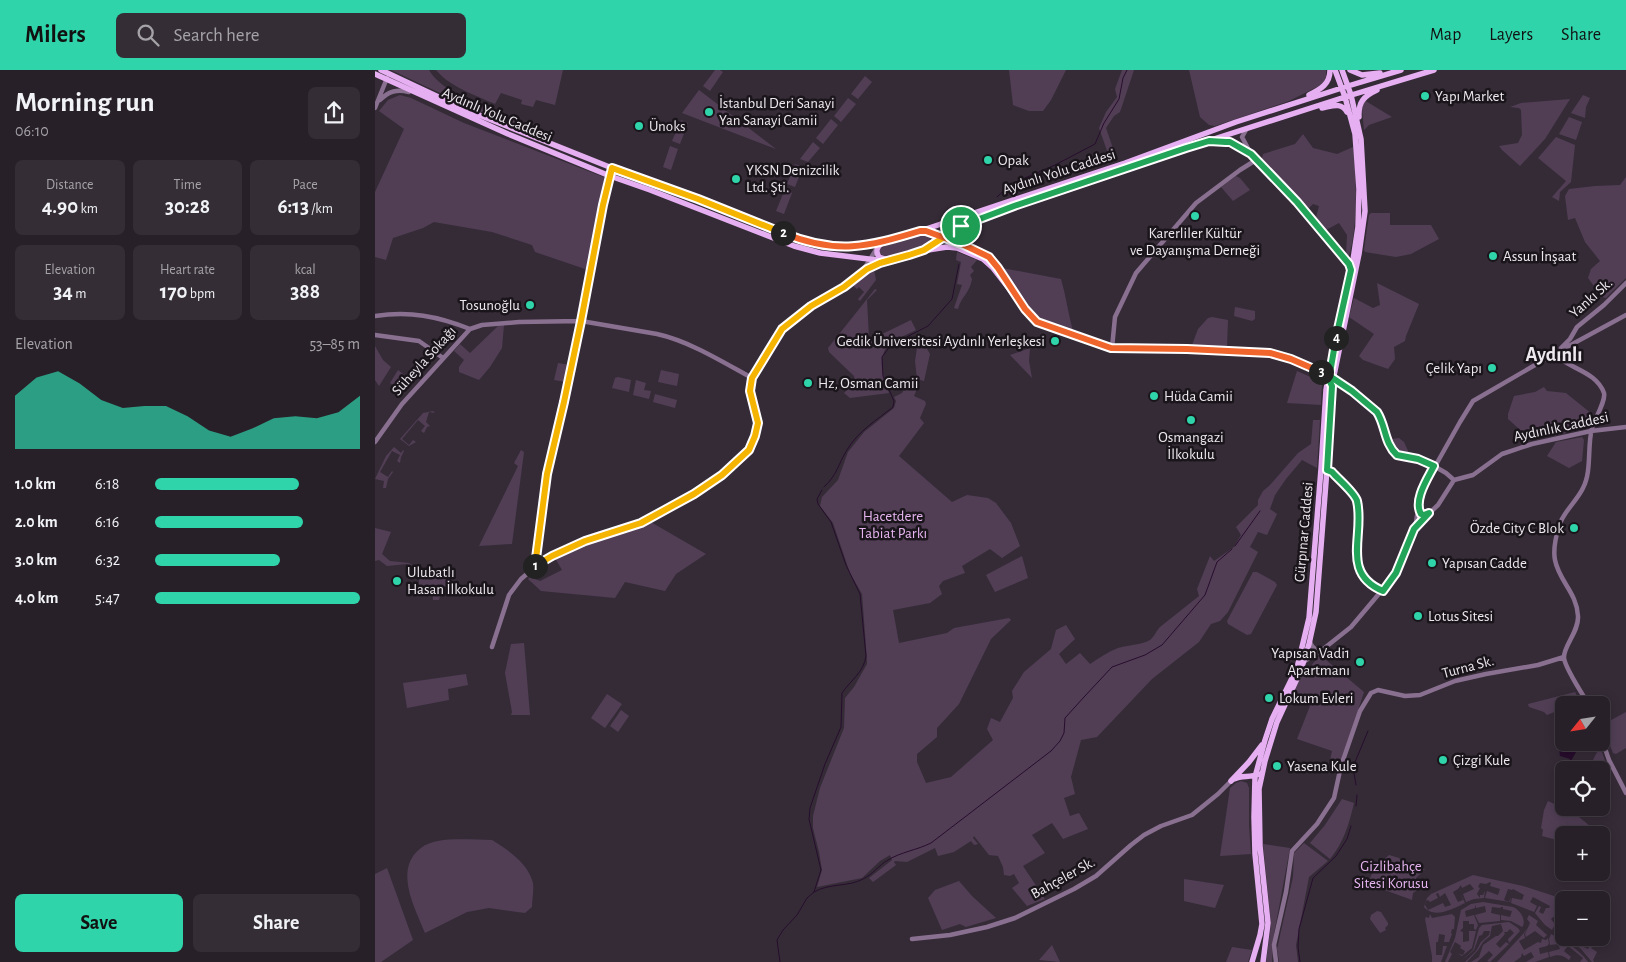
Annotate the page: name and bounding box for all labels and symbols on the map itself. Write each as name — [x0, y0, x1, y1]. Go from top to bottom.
street label: Aydınlı Yolu Caddesi — [440, 85, 554, 145]
place label: Yapı Market — [1435, 89, 1504, 104]
marker: Yapı Market — [1419, 90, 1431, 102]
place label: İstanbul Deri Sanayi Yan Sanayi Camii — [719, 94, 835, 128]
marker: İstanbul Deri Sanayi Yan Sanayi Camii — [703, 106, 715, 118]
place label: Ünoks — [649, 117, 686, 134]
marker: Ünoks — [633, 120, 645, 132]
street label: Aydınlı Yolu Caddesi — [1001, 147, 1117, 197]
place label: Opak — [998, 153, 1029, 168]
marker: Opak — [982, 154, 994, 166]
place label: YKSN Denizcilik Ltd. Şti. — [746, 163, 840, 195]
marker: YKSN Denizcilik Ltd. Şti. — [730, 173, 742, 185]
pin — [940, 205, 982, 247]
marker: Karerliler Kültür ve Dayanışma Derneği — [1189, 210, 1201, 222]
pin: 2 — [771, 220, 795, 246]
place label: Karerliler Kültür ve Dayanışma Derneği — [1130, 226, 1260, 258]
place label: Assun İnşaat — [1503, 247, 1577, 264]
marker: Assun İnşaat — [1487, 250, 1499, 262]
street label: Yankı Sk. — [1567, 275, 1615, 321]
place label: Tosunoğlu — [459, 298, 520, 313]
marker: Tosunoğlu — [524, 299, 536, 311]
street label: Süheyla Sokağı — [389, 323, 459, 399]
pin: 4 — [1323, 326, 1349, 350]
place label: Gedik Üniversitesi Aydınlı Yerleşkesi — [837, 332, 1045, 349]
marker: Gedik Üniversitesi Aydınlı Yerleşkesi — [1049, 335, 1061, 347]
district label: Aydınlı — [1525, 345, 1583, 365]
pin: 3 — [1309, 360, 1333, 384]
place label: Çelik Yapı — [1426, 361, 1482, 376]
marker: Çelik Yapı — [1486, 362, 1498, 374]
place label: Hz, Osman Camii — [818, 376, 918, 391]
marker: Hz, Osman Camii — [802, 377, 814, 389]
place label: Hüda Camii — [1164, 389, 1233, 404]
marker: Hüda Camii — [1148, 390, 1160, 402]
street label: Aydınlık Caddesi — [1512, 410, 1610, 444]
marker: Osmangazi İlkokulu — [1185, 414, 1197, 426]
place label: Osmangazi İlkokulu — [1158, 430, 1224, 462]
street label: Gürpınar Caddesi — [1292, 481, 1316, 583]
park label: Hacetdere Tabiat Parkı — [859, 509, 927, 541]
place label: Özde City C Blok — [1470, 519, 1564, 536]
marker: Özde City C Blok — [1568, 522, 1580, 534]
pin: 1 — [523, 554, 547, 578]
place label: Yapısan Cadde — [1442, 556, 1527, 571]
marker: Yapısan Cadde — [1426, 557, 1438, 569]
place label: Ulubatlı Hasan İlkokulu — [407, 565, 494, 597]
marker: Ulubatlı Hasan İlkokulu — [391, 575, 403, 587]
place label: Lotus Sitesi — [1428, 609, 1493, 624]
marker: Lotus Sitesi — [1412, 610, 1424, 622]
place label: Yapısan Vadi1 Apartmanı — [1271, 646, 1350, 678]
street label: Turna Sk. — [1440, 653, 1496, 681]
marker: Yapısan Vadi1 Apartmanı — [1354, 656, 1366, 668]
place label: Lokum Evleri — [1279, 691, 1353, 706]
marker: Lokum Evleri — [1263, 692, 1275, 704]
north arrow — [1555, 696, 1610, 751]
place label: Çizgi Kule — [1453, 753, 1510, 768]
marker: Çizgi Kule — [1437, 754, 1449, 766]
place label: Yasena Kule — [1287, 759, 1357, 774]
marker: Yasena Kule — [1271, 760, 1283, 772]
street label: Bahçeler Sk. — [1028, 854, 1098, 902]
park label: Gizlibahçe Sitesi Korusu — [1354, 859, 1429, 891]

